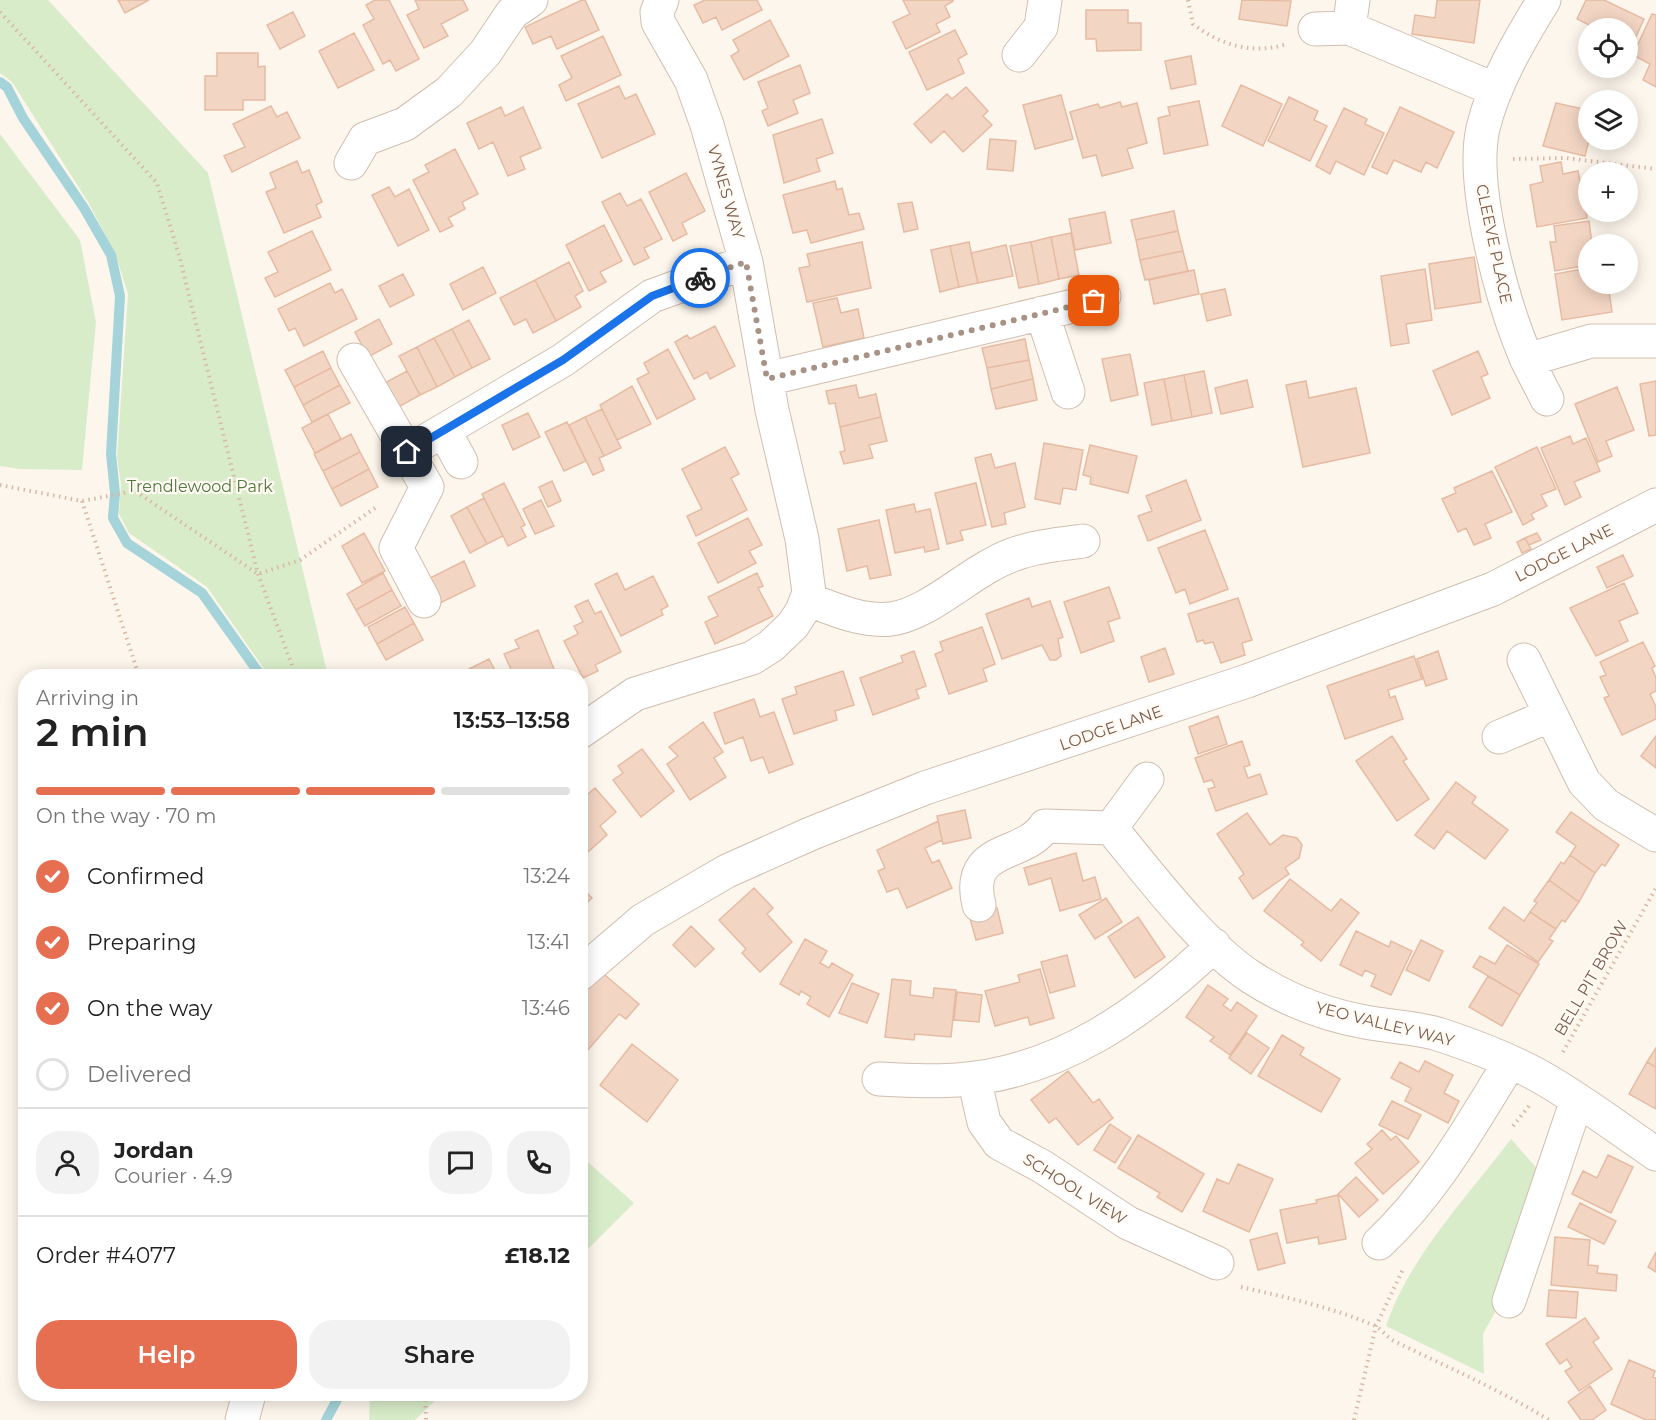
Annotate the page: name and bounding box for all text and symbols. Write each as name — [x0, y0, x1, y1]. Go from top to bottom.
map controls — [1578, 18, 1638, 294]
button: locate — [1578, 18, 1638, 78]
button: layers — [1578, 90, 1638, 150]
street label: VYNES WAY — [704, 143, 749, 242]
button: + — [1578, 162, 1638, 222]
street label: CLEEVE PLACE — [1472, 182, 1516, 306]
button: − — [1578, 234, 1638, 294]
courier — [670, 248, 730, 308]
icon: bike — [684, 262, 717, 295]
pin — [1068, 275, 1119, 326]
icon: bag — [1077, 284, 1110, 317]
pin — [381, 426, 432, 477]
icon: home — [390, 435, 423, 468]
park label: Trendlewood Park — [127, 477, 273, 496]
street label: LODGE LANE — [1512, 520, 1616, 586]
text: Arriving in — [36, 686, 139, 710]
street label: LODGE LANE — [1057, 701, 1165, 755]
text: 13:53–13:58 — [454, 707, 570, 734]
text: 2 min — [36, 708, 149, 756]
text: On the way · 70 m — [36, 804, 217, 828]
icon: check — [36, 860, 69, 893]
text: Confirmed — [87, 863, 204, 890]
text: 13:24 — [523, 864, 570, 888]
street label: BELL PIT BROW — [1550, 917, 1632, 1039]
icon: check — [36, 926, 69, 959]
text: Preparing — [87, 929, 196, 956]
text: 13:41 — [527, 930, 570, 954]
icon: check — [36, 992, 69, 1025]
text: On the way — [87, 995, 212, 1022]
text: 13:46 — [522, 996, 570, 1020]
street label: YEO VALLEY WAY — [1314, 998, 1457, 1051]
text: Delivered — [87, 1061, 192, 1088]
button: person — [36, 1131, 99, 1194]
button: chat — [429, 1131, 492, 1194]
button: phone — [507, 1131, 570, 1194]
text: Jordan — [114, 1137, 194, 1164]
street label: SCHOOL VIEW — [1020, 1149, 1131, 1229]
text: Courier · 4.9 — [114, 1164, 233, 1188]
text: Order #4077 — [36, 1242, 176, 1269]
text: £18.12 — [505, 1242, 570, 1269]
button: Help — [36, 1320, 297, 1389]
button: Share — [309, 1320, 570, 1389]

